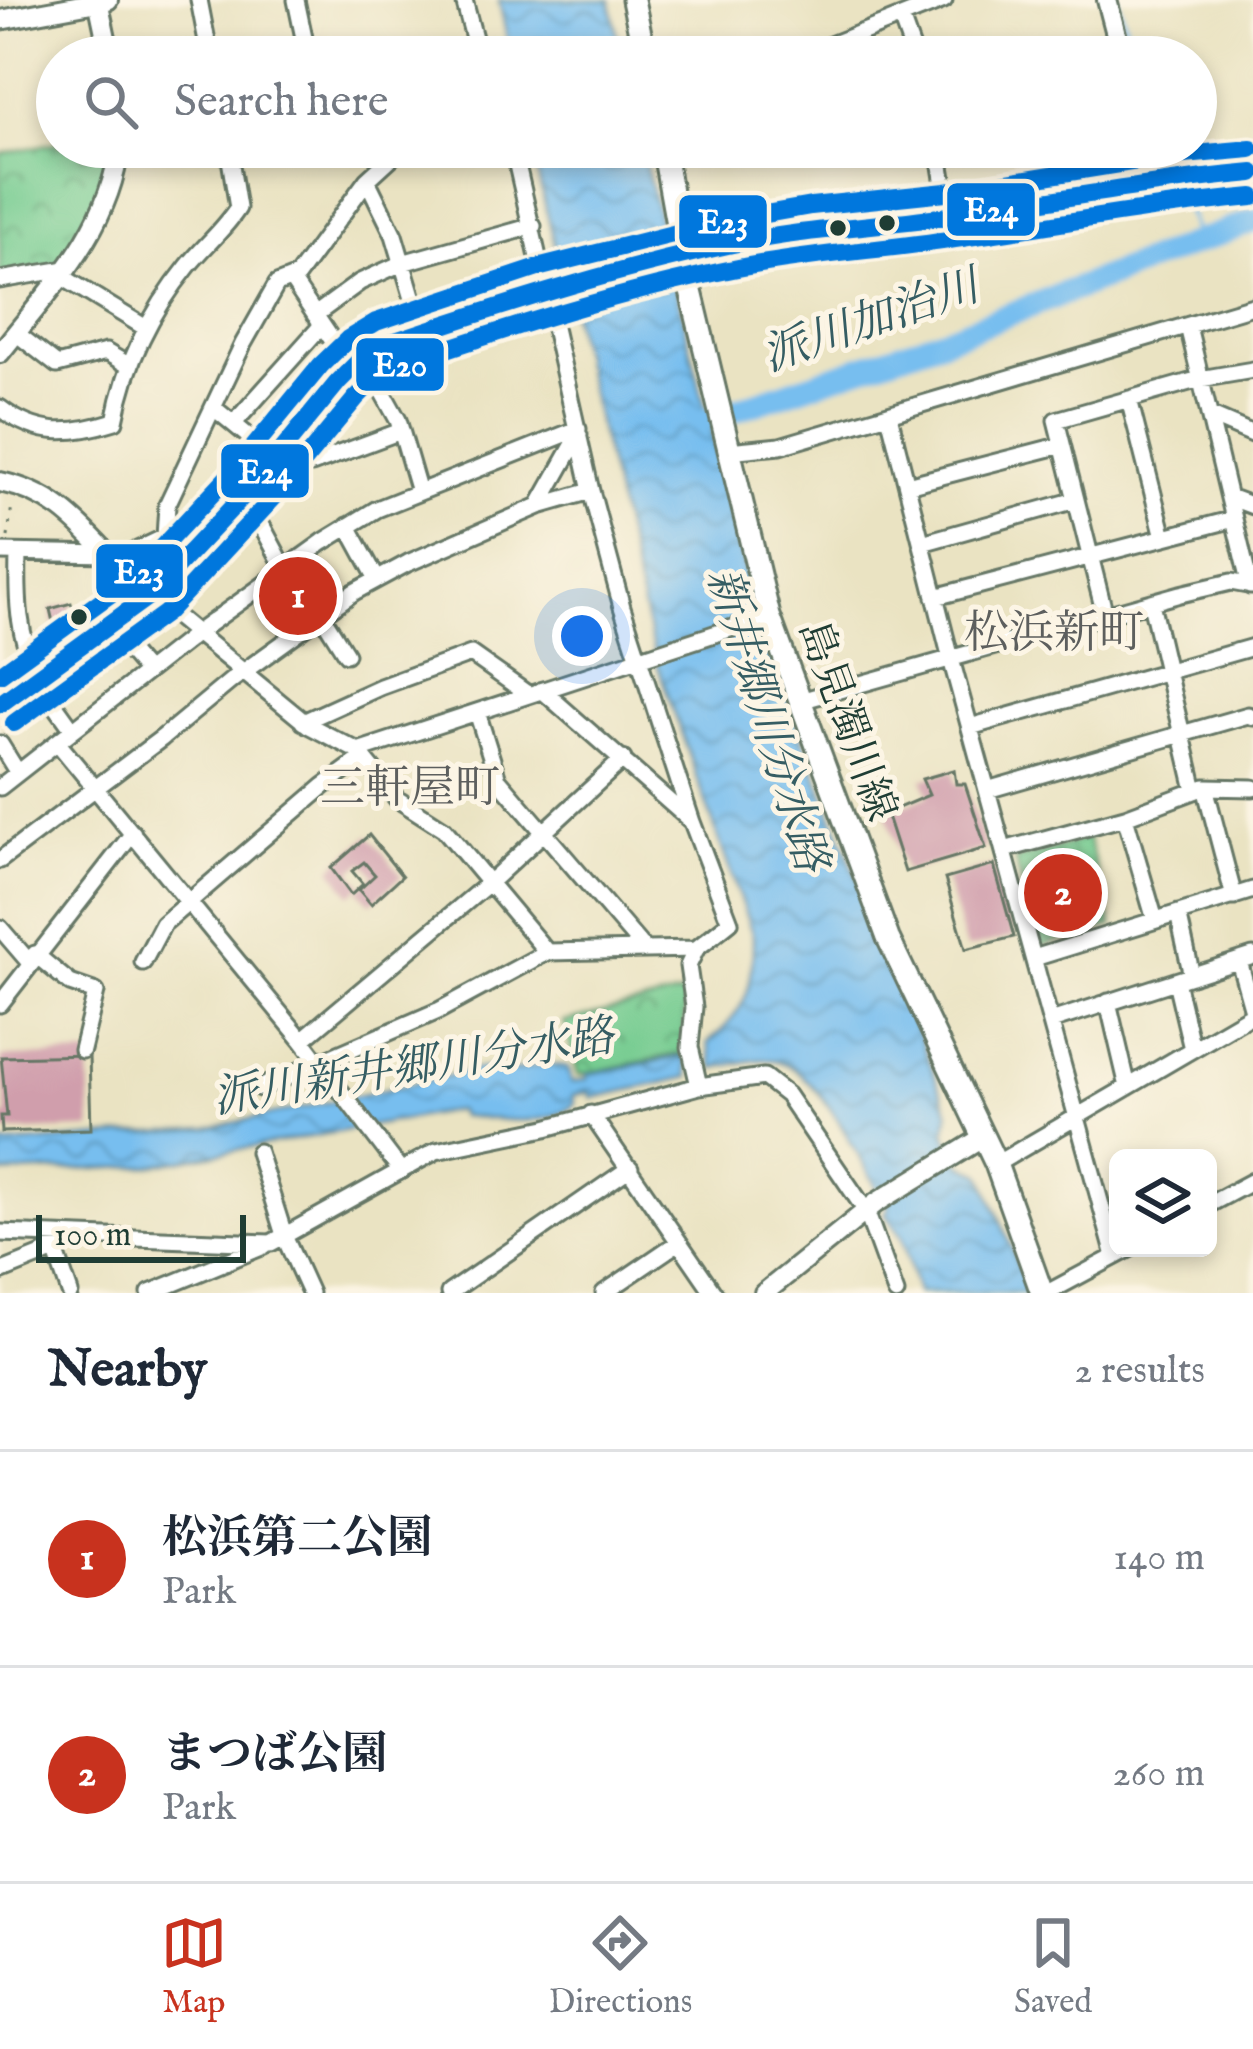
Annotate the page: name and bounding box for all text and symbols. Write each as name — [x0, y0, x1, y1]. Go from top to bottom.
search box — [36, 36, 1217, 168]
icon: search — [78, 69, 144, 135]
text: Search here — [174, 74, 388, 131]
line badge: E24 — [945, 181, 1037, 238]
text: E24 — [964, 191, 1019, 233]
line badge: E23 — [677, 193, 769, 250]
text: E23 — [698, 203, 748, 245]
unlabelled marker — [876, 212, 898, 234]
unlabelled marker — [827, 217, 849, 239]
water label: 派川加治川 — [755, 257, 992, 386]
line badge: E20 — [354, 336, 446, 393]
text: E20 — [373, 346, 427, 388]
line badge: E24 — [219, 442, 311, 500]
text: E24 — [238, 453, 293, 495]
line badge: E23 — [94, 542, 185, 600]
pin: 1 — [259, 551, 337, 641]
text: E23 — [114, 553, 164, 595]
water label: 新井郷川分水路 — [692, 561, 840, 882]
unlabelled marker — [68, 606, 90, 628]
your location — [552, 606, 612, 666]
district label: 松浜新町 — [964, 606, 1144, 663]
street label: 島見濁川線 — [785, 613, 907, 829]
district label: 三軒屋町 — [320, 761, 500, 818]
pin: 2 — [1024, 848, 1102, 938]
water label: 派川新井郷川分水路 — [209, 1008, 621, 1128]
map controls — [1109, 1149, 1217, 1257]
button: layers — [1109, 1149, 1217, 1257]
scale bar — [36, 1209, 246, 1262]
text: 100 m — [54, 1215, 131, 1257]
text: Nearby — [48, 1339, 207, 1404]
text: 2 results — [1074, 1347, 1205, 1396]
text: 松浜第二公園 — [162, 1511, 432, 1568]
text: 1 — [80, 1534, 94, 1583]
text: 140 m — [1114, 1534, 1205, 1583]
text: Park — [162, 1568, 236, 1617]
text: まつば公園 — [162, 1727, 387, 1784]
text: 2 — [78, 1750, 96, 1799]
text: 260 m — [1112, 1750, 1205, 1799]
text: Park — [162, 1784, 236, 1833]
tab: Map — [161, 1910, 227, 2024]
tab: Directions — [549, 1910, 692, 2024]
tab: Saved — [1014, 1910, 1092, 2024]

